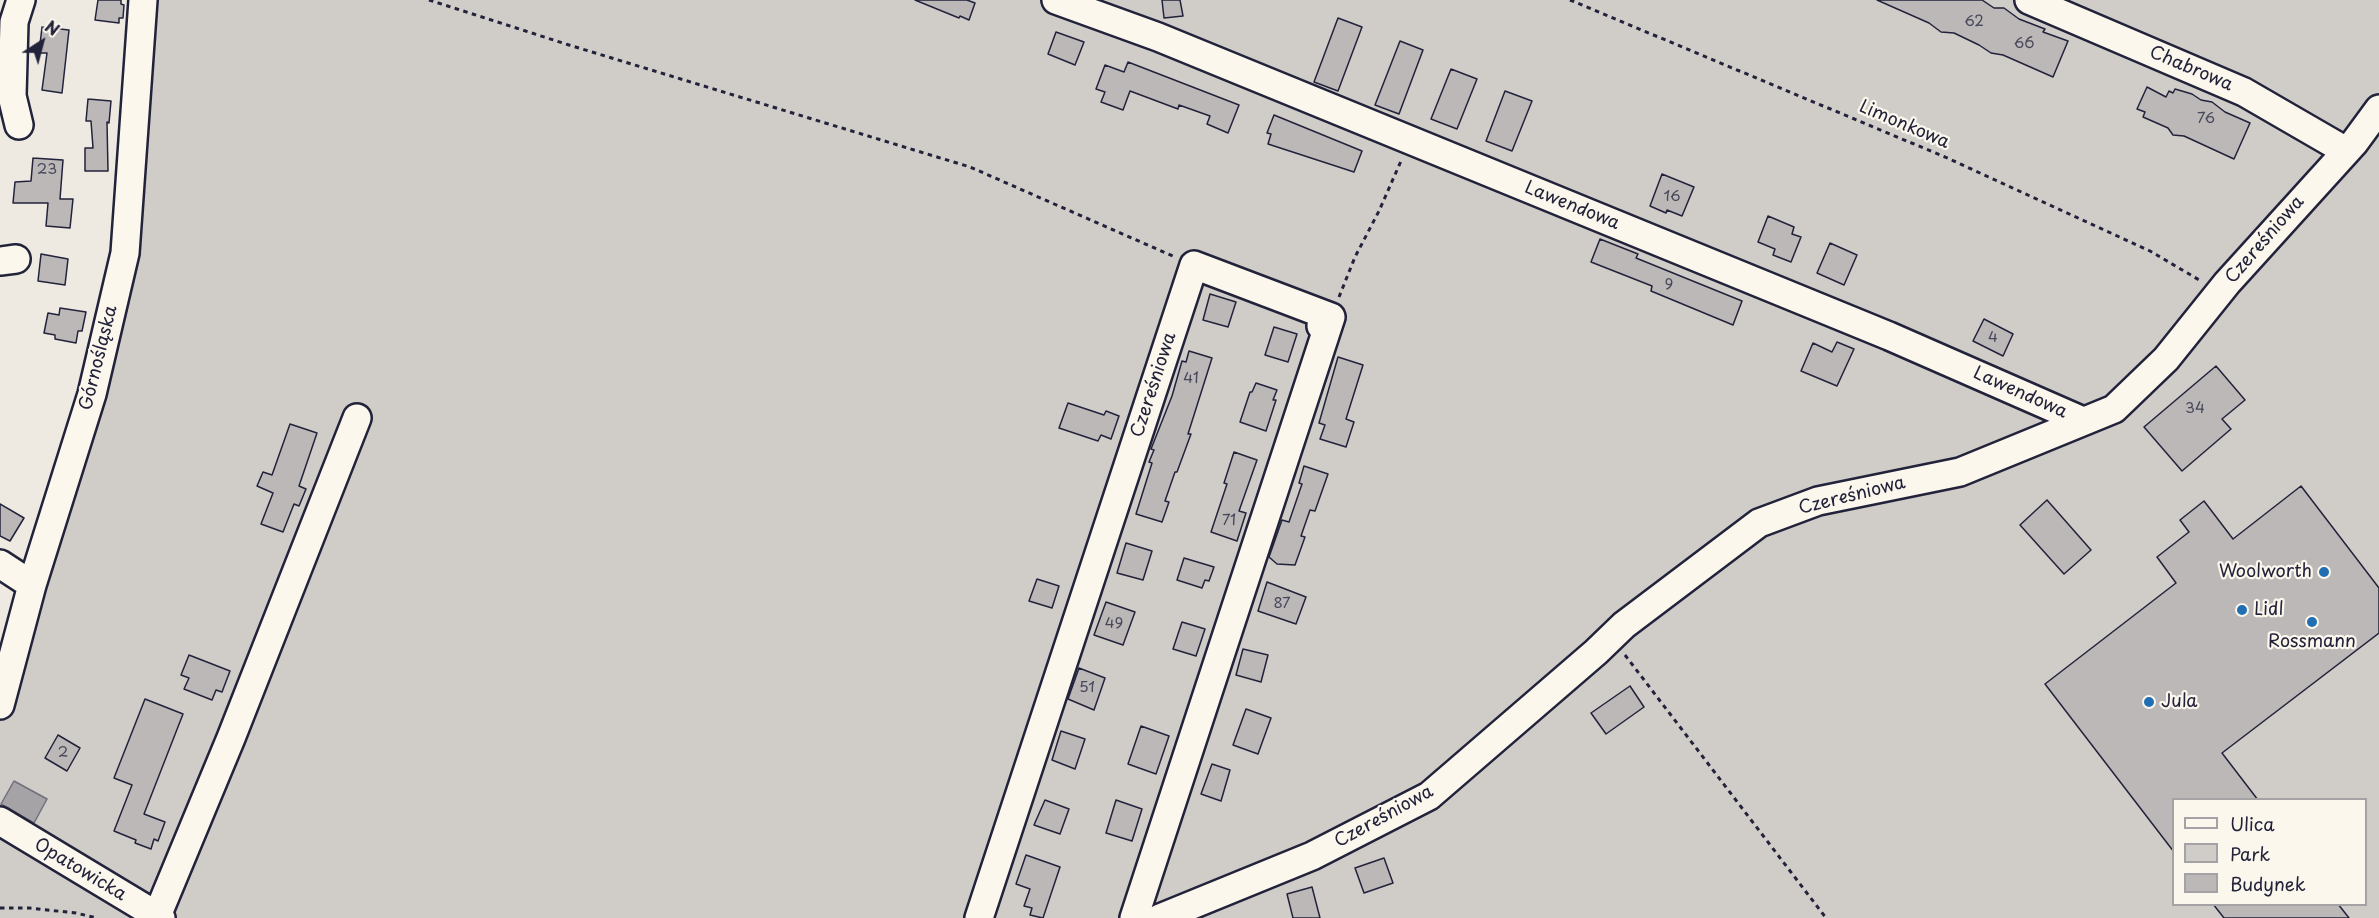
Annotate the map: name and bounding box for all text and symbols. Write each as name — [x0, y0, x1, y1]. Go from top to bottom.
north arrow — [12, 12, 72, 72]
house number: 62 — [1964, 13, 1984, 31]
text: N — [40, 14, 65, 41]
house number: 66 — [2014, 35, 2034, 53]
street label: Chabrowa — [2146, 42, 2236, 96]
street label: Limonkowa — [1856, 96, 1952, 154]
house number: 76 — [2197, 110, 2215, 128]
house number: 23 — [37, 161, 57, 179]
street label: Lawendowa — [1521, 177, 1623, 235]
house number: 16 — [1663, 188, 1681, 206]
street label: Czereśniowa — [2221, 192, 2309, 288]
house number: 9 — [1665, 276, 1673, 294]
street label: Górnośląska — [76, 303, 122, 413]
house number: 4 — [1988, 329, 1998, 347]
street label: Czereśniowa — [1127, 330, 1181, 440]
street label: Lawendowa — [1970, 363, 2070, 423]
house number: 41 — [1183, 370, 1199, 388]
house number: 34 — [2185, 400, 2205, 418]
street label: Czereśniowa — [1796, 472, 1908, 520]
house number: 71 — [1222, 512, 1236, 530]
place label: Woolworth — [2219, 561, 2312, 583]
marker: Woolworth — [2317, 565, 2331, 579]
house number: 87 — [1273, 595, 1291, 613]
place label: Lidl — [2254, 599, 2284, 621]
marker: Lidl — [2235, 603, 2249, 617]
house number: 49 — [1105, 615, 1123, 633]
marker: Rossmann — [2305, 615, 2319, 629]
place label: Rossmann — [2268, 631, 2356, 653]
house number: 51 — [1079, 679, 1095, 697]
place label: Jula — [2161, 691, 2198, 713]
marker: Jula — [2142, 695, 2156, 709]
house number: 2 — [58, 744, 68, 762]
street label: Czereśniowa — [1331, 781, 1437, 853]
legend — [2172, 798, 2367, 906]
text: Ulica — [2230, 810, 2275, 837]
street label: Opatowicka — [30, 834, 130, 906]
text: Park — [2230, 840, 2270, 867]
text: Budynek — [2230, 870, 2306, 897]

